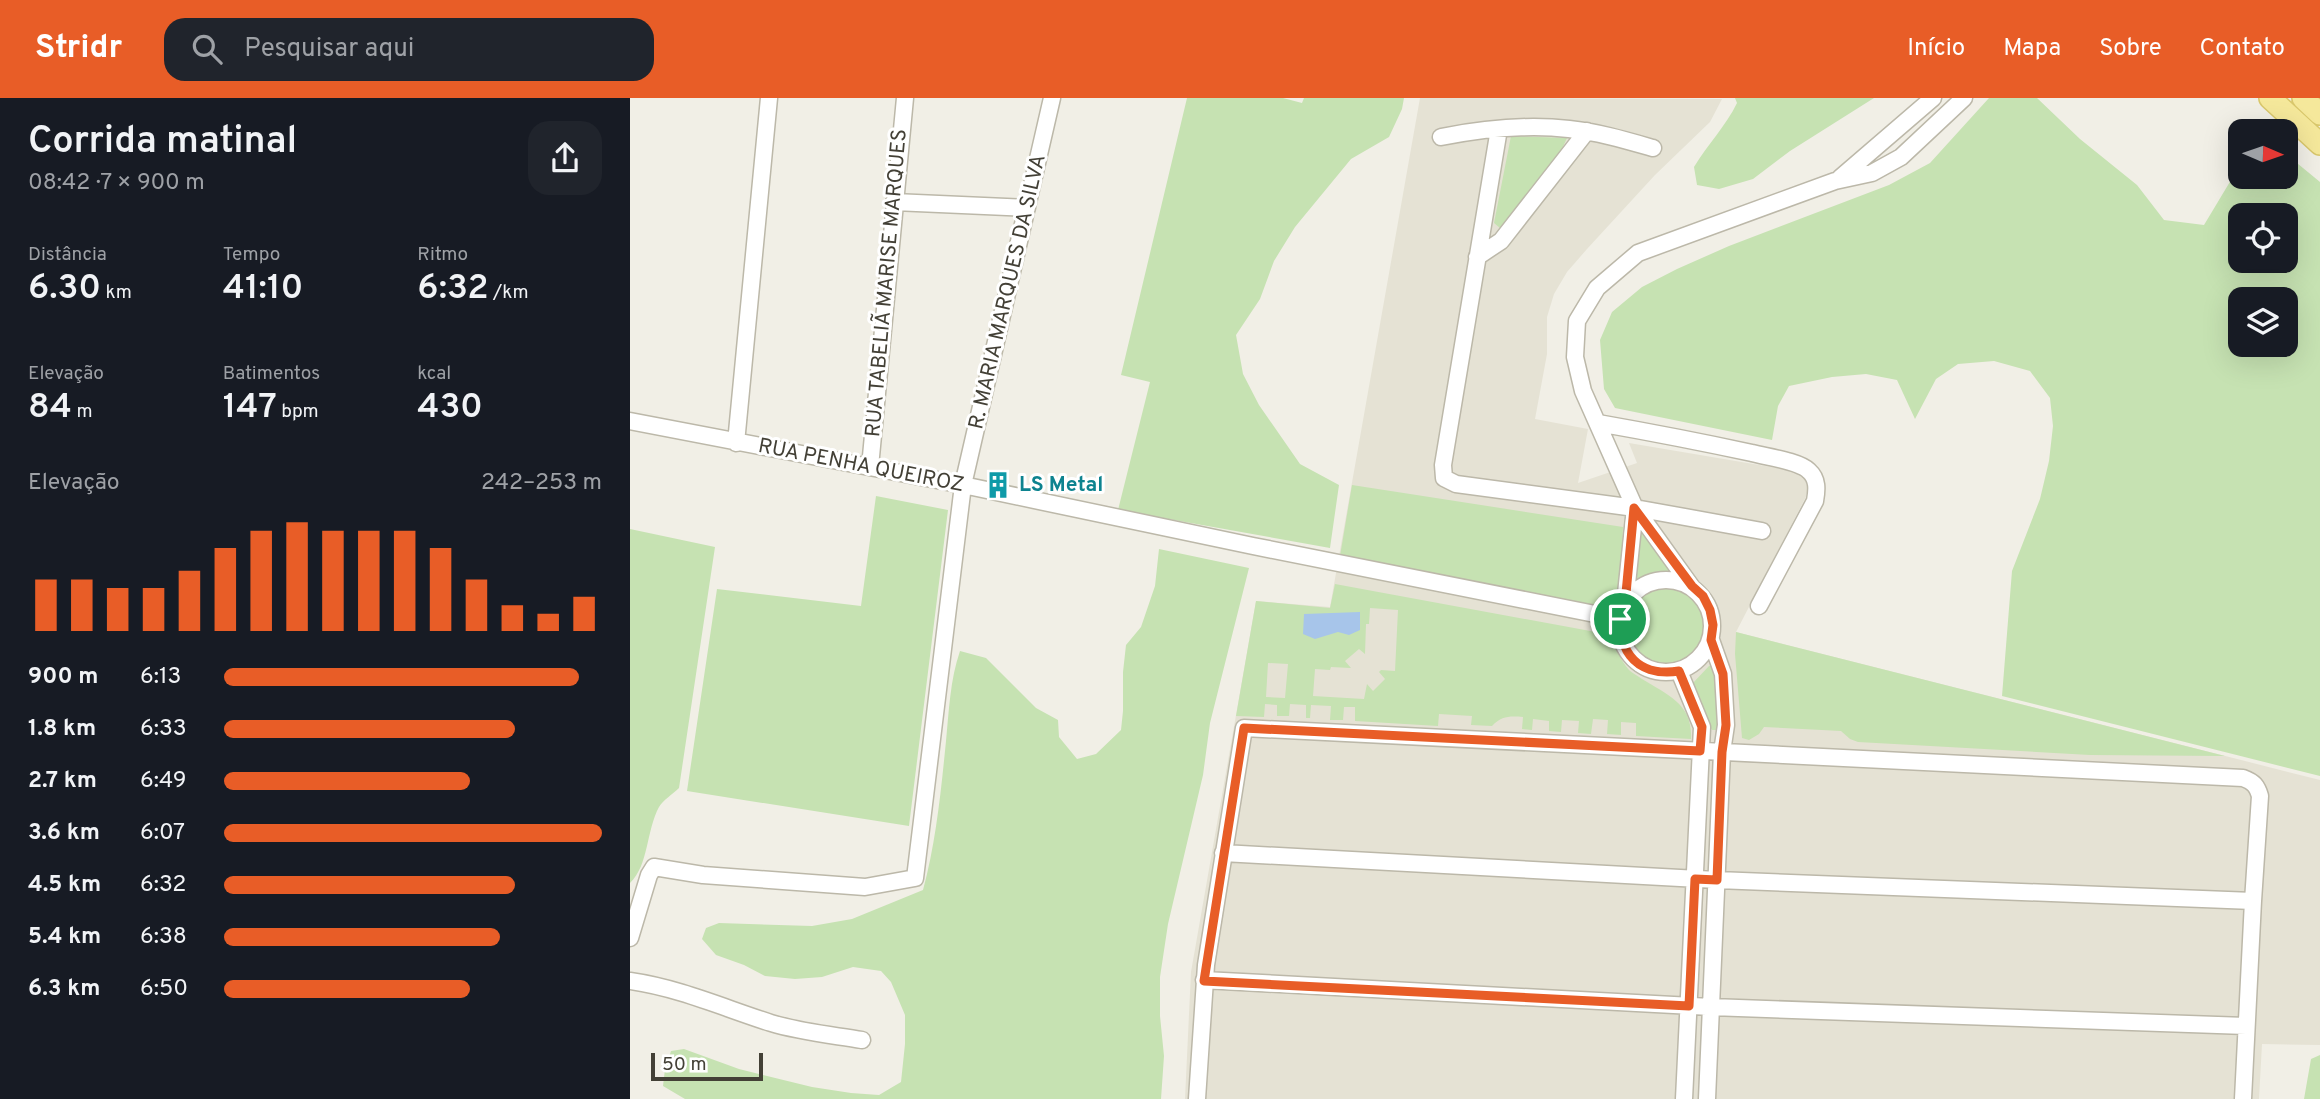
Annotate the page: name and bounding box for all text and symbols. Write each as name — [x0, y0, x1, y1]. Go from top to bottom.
search box — [164, 18, 654, 81]
text: Stridr — [35, 28, 122, 70]
icon: search — [188, 30, 226, 68]
text: Pesquisar aqui — [244, 33, 414, 66]
text: Início — [1907, 34, 1965, 64]
text: Mapa — [2003, 34, 2061, 64]
text: Sobre — [2099, 34, 2162, 64]
text: Contato — [2200, 34, 2285, 64]
text: Corrida matinal — [28, 118, 297, 167]
north arrow — [2228, 119, 2298, 189]
map controls — [2228, 119, 2298, 357]
button: share — [528, 121, 602, 195]
street label: RUA TABELIÃ MARISE MARQUES — [860, 128, 914, 438]
street label: R. MARIA MARQUES DA SILVA — [963, 152, 1053, 432]
text: 08:42 · 7 × 900 m — [28, 169, 205, 198]
button: locate — [2228, 203, 2298, 273]
text: Distância — [28, 243, 107, 267]
text: Tempo — [223, 243, 280, 267]
text: Ritmo — [417, 243, 468, 267]
text: 6.30 — [28, 267, 101, 311]
text: 41:10 — [223, 267, 303, 311]
text: 6:32 — [417, 267, 489, 311]
text: km — [101, 281, 132, 305]
text: /km — [489, 281, 529, 305]
button: layers — [2228, 287, 2298, 357]
text: Elevação — [28, 362, 104, 386]
text: Batimentos — [223, 362, 320, 386]
text: kcal — [417, 362, 451, 386]
text: 84 — [28, 386, 72, 430]
text: 147 — [223, 386, 277, 430]
text: 430 — [417, 386, 483, 430]
text: m — [72, 400, 93, 424]
text: bpm — [277, 400, 319, 424]
street label: RUA PENHA QUEIROZ — [756, 433, 966, 499]
text: Elevação — [28, 469, 120, 498]
text: 242–253 m — [481, 469, 602, 498]
building icon: LS Metal — [983, 470, 1013, 500]
place label: LS Metal — [1019, 472, 1103, 499]
pin — [1590, 589, 1650, 649]
icon: arrive — [1601, 600, 1639, 638]
text: 900 m — [28, 663, 98, 692]
text: 6:13 — [140, 663, 181, 692]
text: 1.8 km — [28, 715, 96, 744]
text: 6:33 — [140, 715, 187, 744]
text: 2.7 km — [28, 767, 97, 796]
text: 6:49 — [140, 767, 187, 796]
text: 3.6 km — [28, 819, 100, 848]
text: 6:07 — [140, 819, 185, 848]
text: 4.5 km — [28, 871, 101, 900]
text: 6:32 — [140, 871, 186, 900]
text: 5.4 km — [28, 923, 101, 952]
text: 6:38 — [140, 923, 187, 952]
text: 6.3 km — [28, 975, 100, 1004]
text: 6:50 — [140, 975, 188, 1004]
scale bar — [651, 1050, 763, 1082]
text: 50 m — [662, 1053, 707, 1077]

